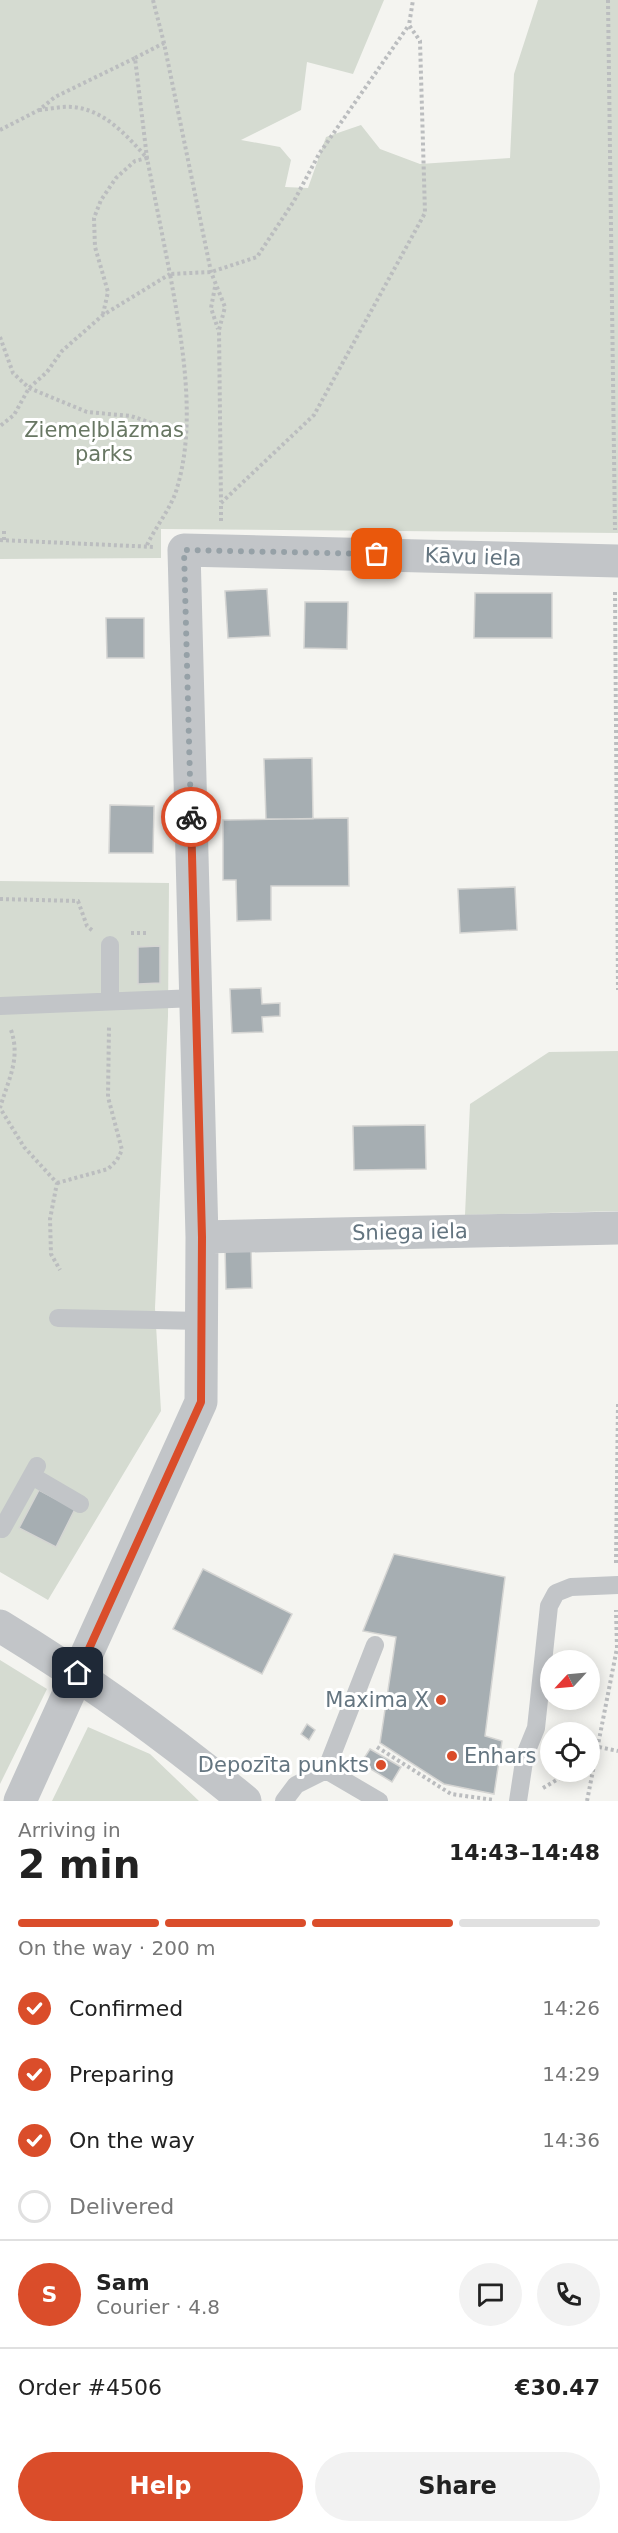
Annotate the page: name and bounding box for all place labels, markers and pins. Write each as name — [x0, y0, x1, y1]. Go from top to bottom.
pin — [351, 528, 402, 579]
pin — [52, 1647, 103, 1698]
place label: Maxima X — [325, 1688, 429, 1712]
marker: Maxima X — [434, 1693, 448, 1707]
place label: Enhars — [464, 1744, 536, 1768]
marker: Enhars — [445, 1749, 459, 1763]
place label: Depozīta punkts — [198, 1753, 369, 1777]
marker: Depozīta punkts — [374, 1758, 388, 1772]

